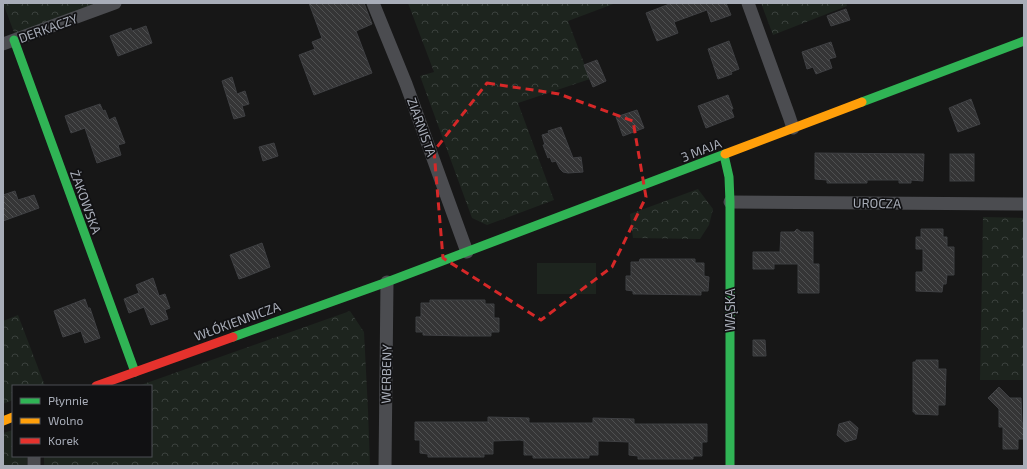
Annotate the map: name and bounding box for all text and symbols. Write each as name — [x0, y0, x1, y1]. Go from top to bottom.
street label: DERKACZY — [16, 10, 80, 46]
street label: ZIARNISTA — [404, 95, 440, 159]
street label: 3 MAJA — [678, 135, 724, 165]
street label: ŻAKOWSKA — [67, 168, 105, 236]
street label: UROCZA — [853, 195, 901, 211]
street label: WĄSKA — [722, 288, 738, 332]
street label: WŁÓKIENNICZA — [191, 297, 282, 344]
street label: WERBENY — [377, 343, 395, 404]
legend — [12, 385, 152, 457]
text: Płynnie — [48, 393, 88, 407]
text: Wolno — [48, 413, 84, 427]
text: Korek — [48, 433, 79, 447]

